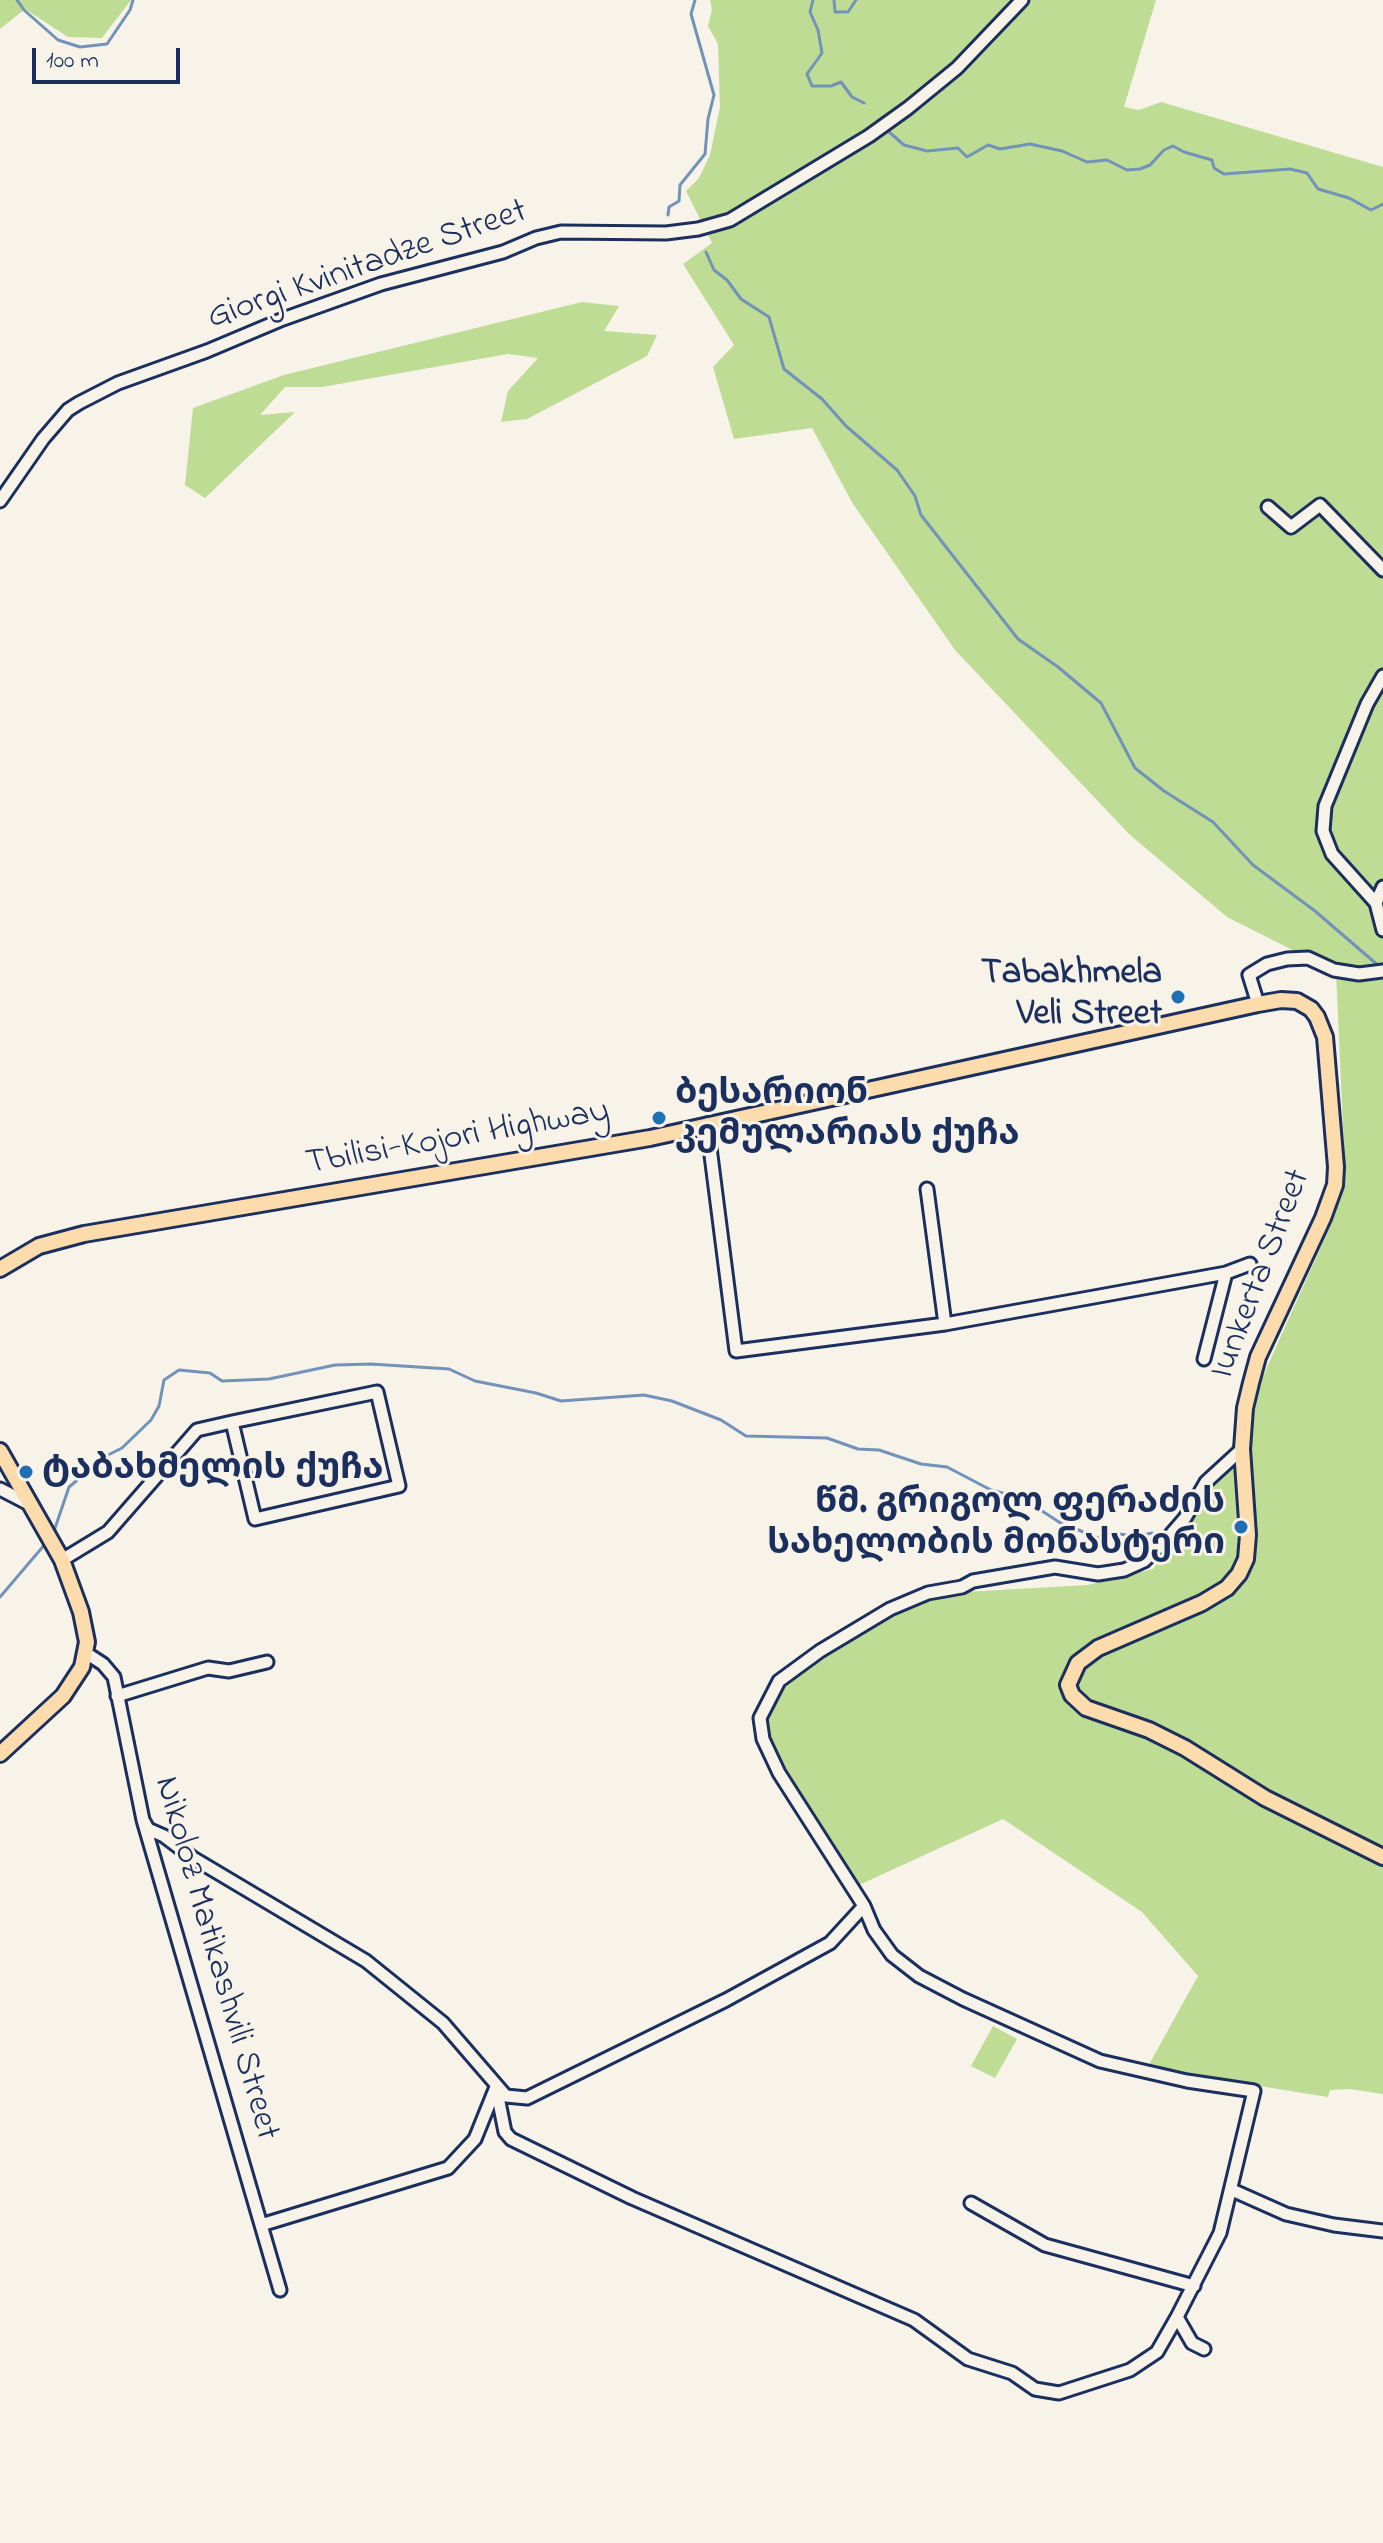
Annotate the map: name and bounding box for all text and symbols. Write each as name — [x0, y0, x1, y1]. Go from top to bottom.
scale bar — [36, 32, 184, 82]
text: 100 m — [46, 44, 99, 79]
street label: Giorgi Kvinitadze Street — [202, 192, 534, 342]
place label: Tabakhmela Veli Street — [981, 954, 1162, 1039]
marker: Tabakhmela Veli Street — [1169, 988, 1187, 1006]
place label: ბესარიონ კემულარიას ქუჩა — [675, 1075, 1020, 1160]
street label: Tbilisi-Kojori Highway — [303, 1092, 613, 1188]
marker: ბესარიონ კემულარიას ქუჩა — [650, 1109, 668, 1127]
street label: Iunkerta Street — [1203, 1164, 1323, 1386]
place label: ტაბახმელის ქუჩა — [42, 1450, 383, 1494]
marker: ტაბახმელის ქუჩა — [17, 1463, 35, 1481]
place label: წმ. გრიგოლ ფერაძის სახელობის მონასტერი — [767, 1484, 1225, 1569]
marker: წმ. გრიგოლ ფერაძის სახელობის მონასტერი — [1232, 1518, 1250, 1536]
street label: Nikoloz Matikashvili Street — [141, 1772, 287, 2146]

